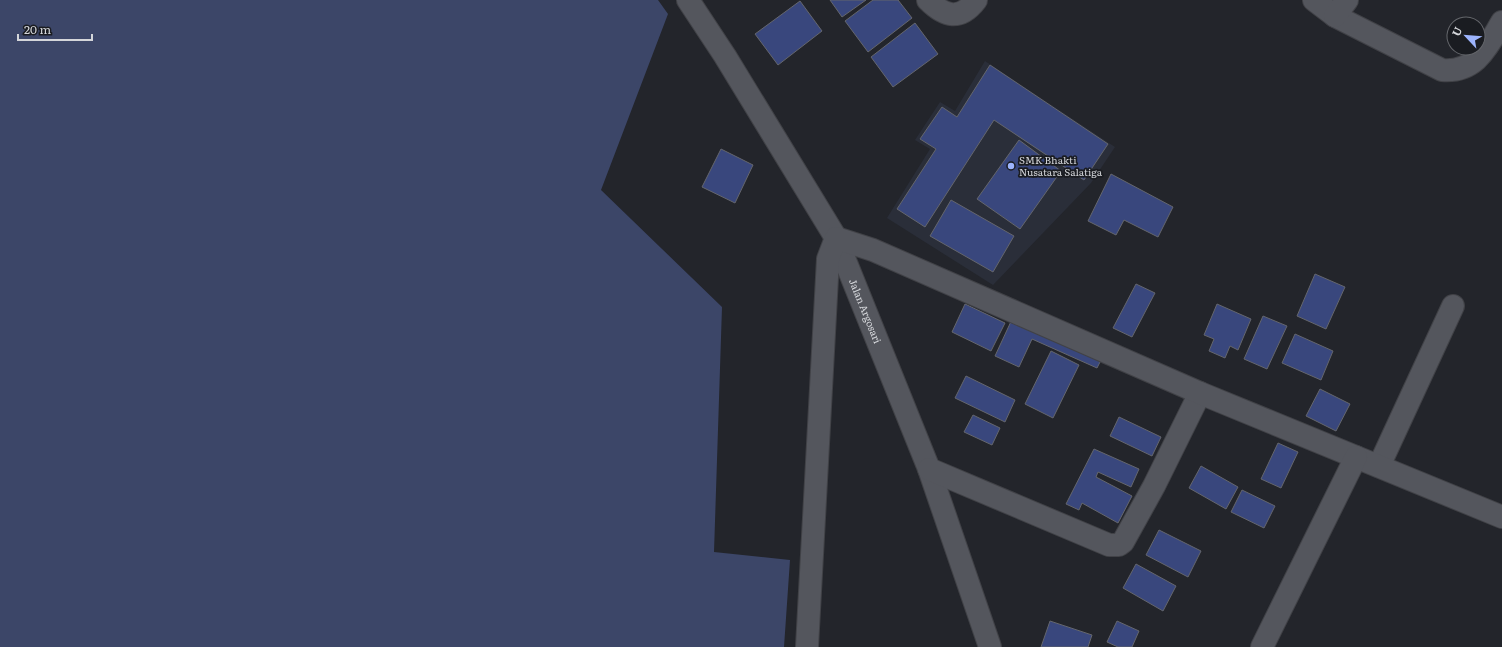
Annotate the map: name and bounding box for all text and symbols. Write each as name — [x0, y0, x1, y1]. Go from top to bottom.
scale bar — [18, 16, 92, 42]
north arrow — [1446, 16, 1486, 56]
text: 20 m — [24, 20, 51, 38]
text: U — [1447, 23, 1465, 39]
place label: SMK Bhakti Nusatara Salatiga — [1019, 152, 1103, 179]
marker: SMK Bhakti Nusatara Salatiga — [1006, 161, 1016, 171]
street label: Jalan Argosari — [846, 276, 886, 346]

